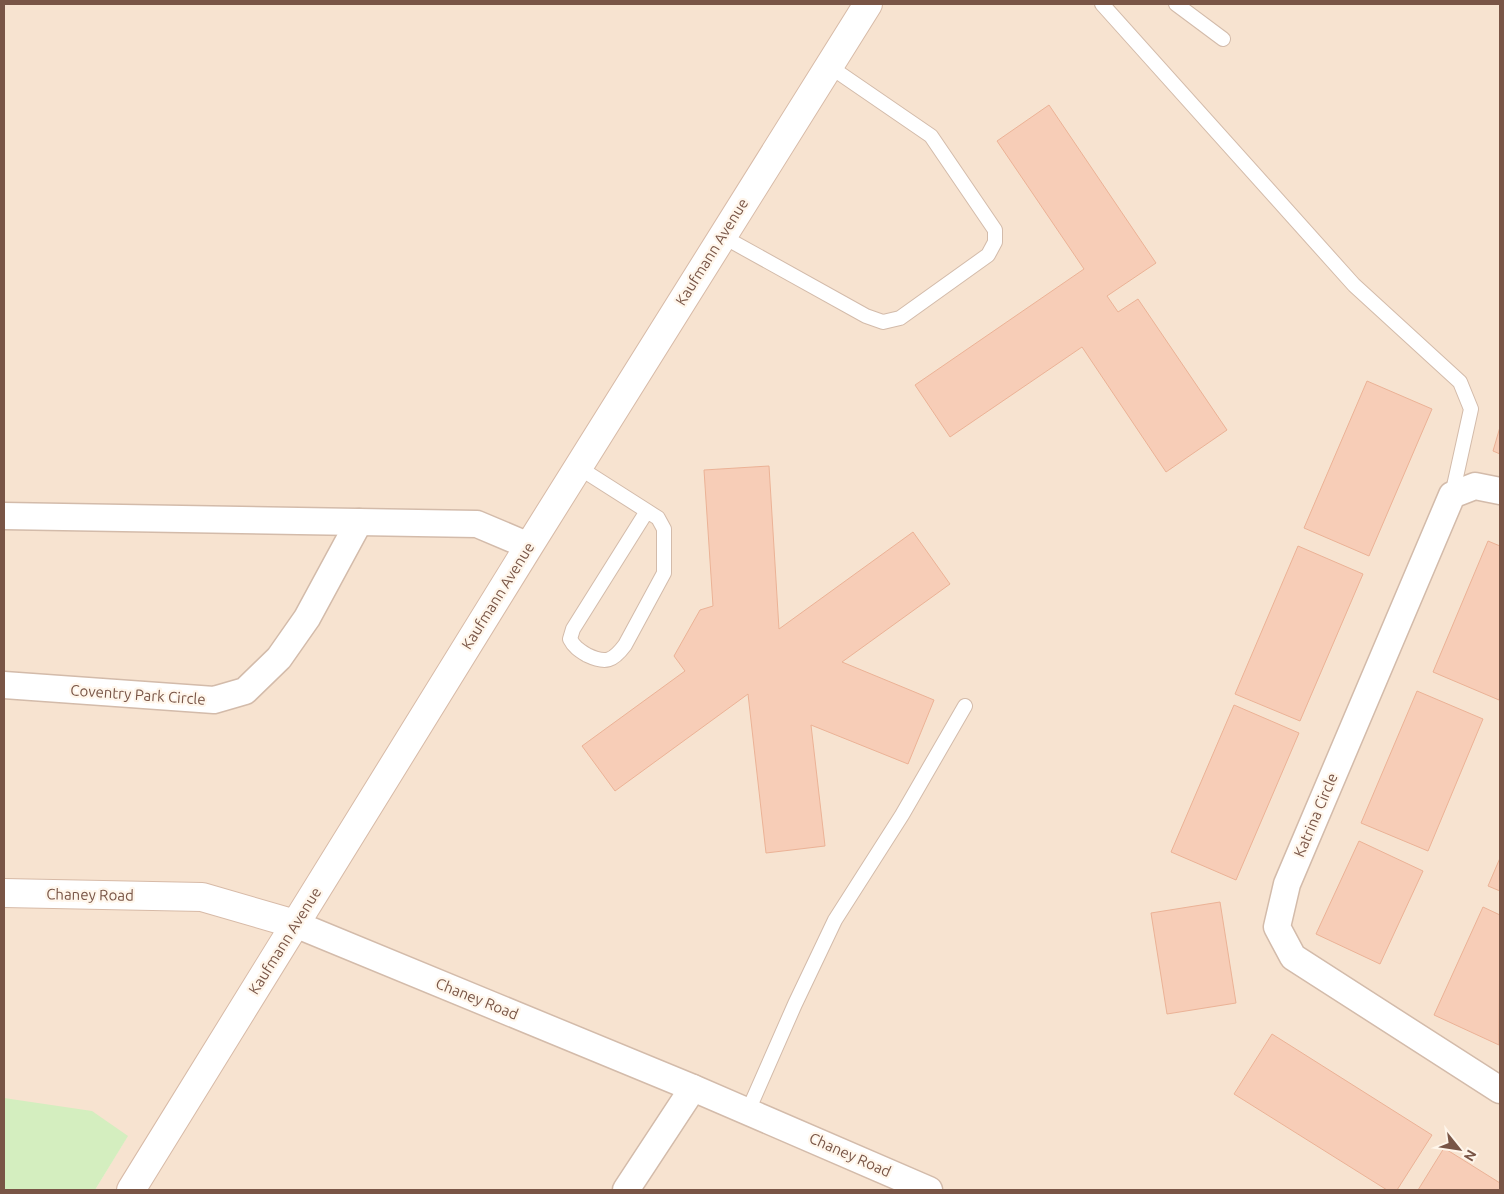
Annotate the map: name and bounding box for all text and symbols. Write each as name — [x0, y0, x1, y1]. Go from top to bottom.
street label: Kaufmann Avenue — [672, 195, 751, 308]
street label: Kaufmann Avenue — [458, 539, 537, 652]
street label: Coventry Park Circle — [70, 681, 206, 708]
street label: Katrina Circle — [1290, 770, 1341, 859]
street label: Kaufmann Avenue — [245, 884, 324, 997]
street label: Chaney Road — [46, 885, 134, 904]
street label: Chaney Road — [433, 974, 521, 1023]
north arrow — [1434, 1124, 1484, 1174]
street label: Chaney Road — [807, 1129, 894, 1180]
text: N — [1461, 1147, 1480, 1164]

